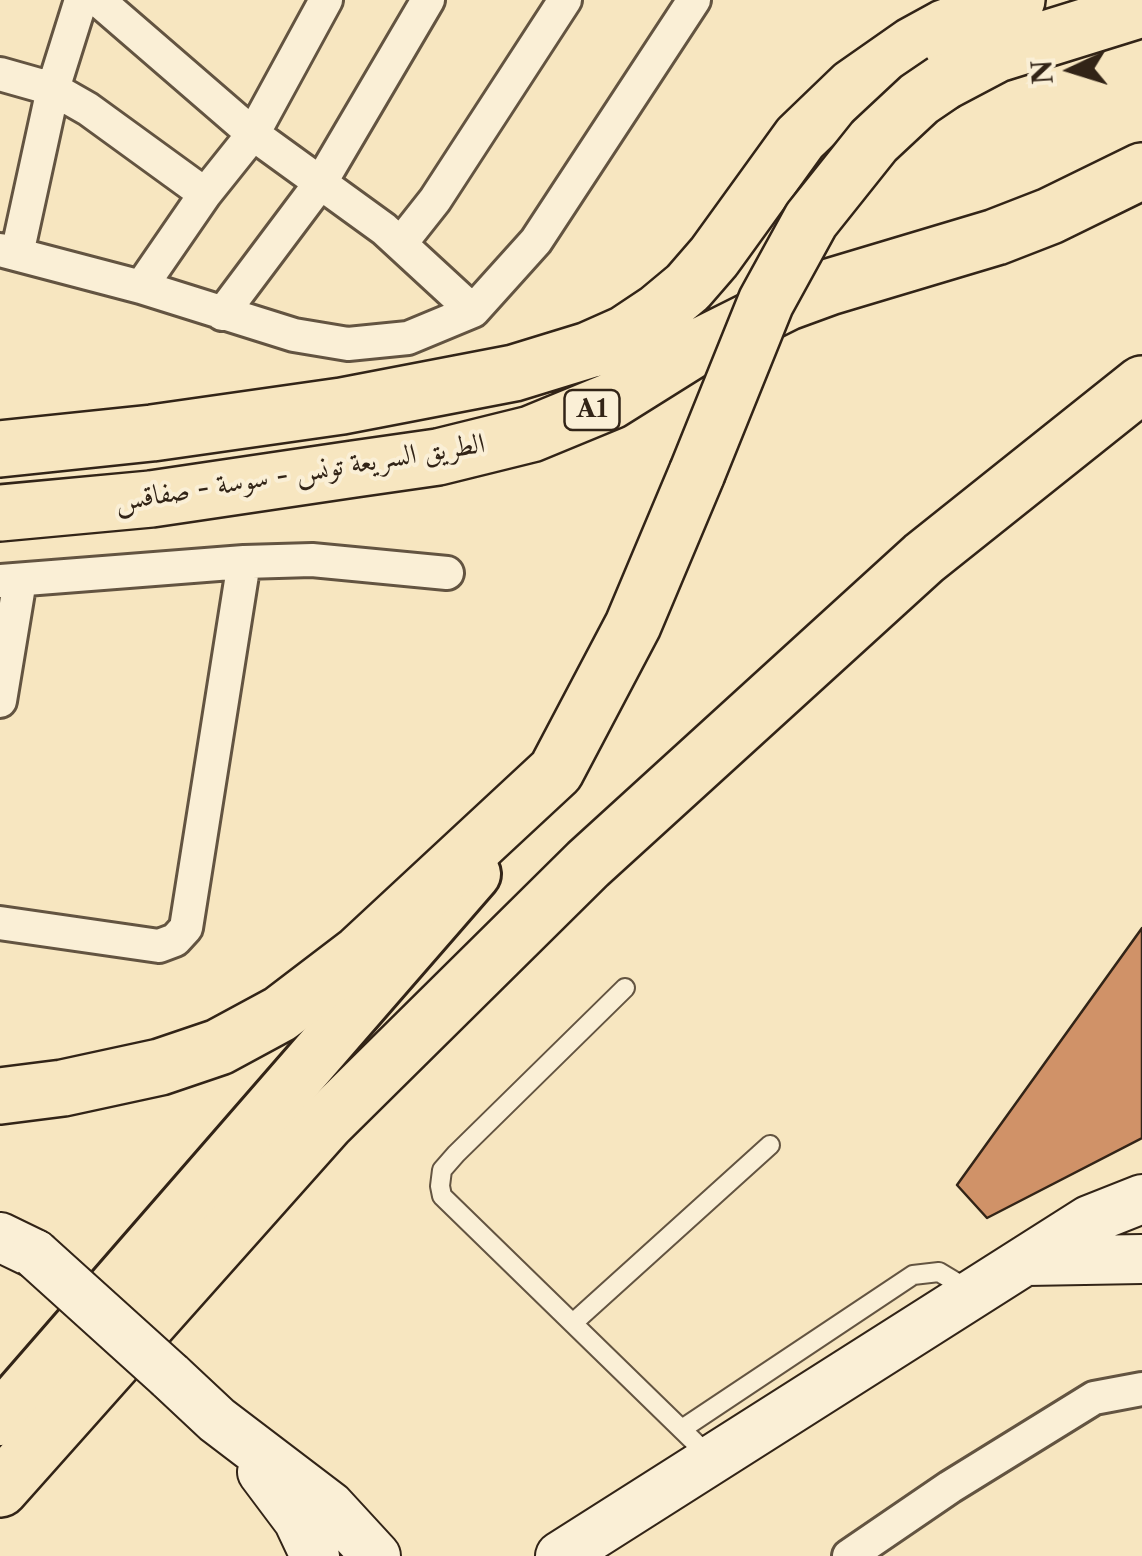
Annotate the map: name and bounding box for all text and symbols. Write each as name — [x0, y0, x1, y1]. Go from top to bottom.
north arrow — [1022, 20, 1122, 120]
text: N — [1024, 59, 1060, 85]
road number: A1 — [564, 390, 620, 430]
street label: الطريق السريعة تونس - سوسة - صفاقس — [113, 427, 487, 519]

